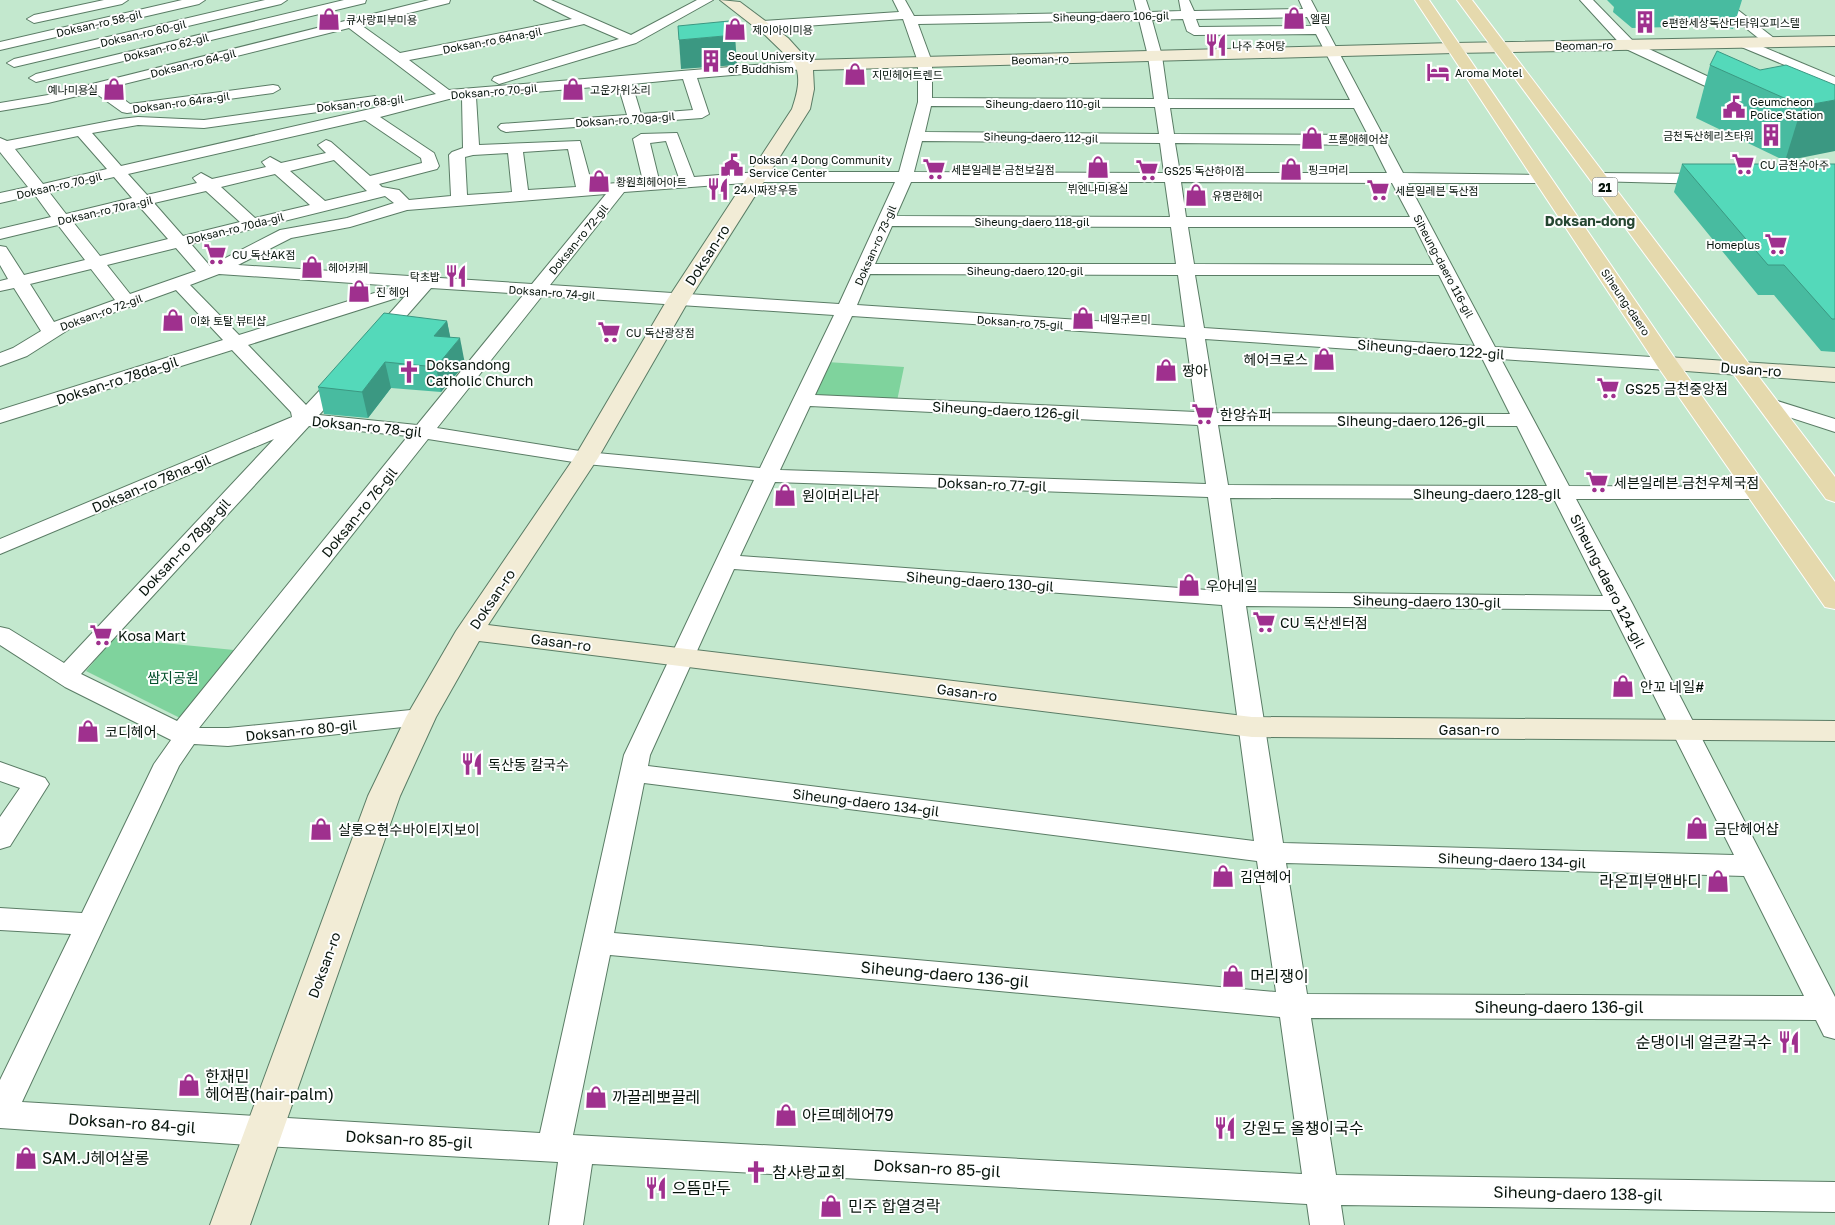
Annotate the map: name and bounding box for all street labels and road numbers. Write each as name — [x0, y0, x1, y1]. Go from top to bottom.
street label: Doksan-ro 58-gil — [55, 7, 144, 39]
street label: Siheung-daero 106-gil — [1053, 8, 1170, 24]
street label: Doksan-ro 60-gil — [99, 17, 188, 49]
street label: Doksan-ro 64na-gil — [441, 24, 543, 56]
street label: Doksan-ro 62-gil — [122, 30, 210, 64]
street label: Beoman-ro — [1555, 38, 1614, 52]
street label: Doksan-ro 64-gil — [149, 46, 238, 80]
street label: Beoman-ro — [1011, 51, 1070, 67]
street label: Doksan-ro 70-gil — [450, 81, 538, 101]
street label: Doksan-ro 64ra-gil — [131, 89, 231, 115]
street label: Doksan-ro 68-gil — [316, 92, 405, 114]
street label: Siheung-daero 110-gil — [985, 97, 1101, 110]
street label: Doksan-ro 70ga-gil — [575, 109, 676, 129]
street label: Siheung-daero 112-gil — [983, 129, 1099, 145]
street label: Doksan-ro 70-gil — [15, 169, 103, 201]
road number: 21 — [1592, 178, 1618, 196]
street label: Doksan-ro 70ra-gil — [56, 193, 154, 227]
street label: Doksan-ro 72-gil — [546, 201, 611, 277]
street label: Doksan-ro 73-gil — [851, 202, 899, 287]
street label: Doksan-ro 70da-gil — [185, 209, 286, 246]
street label: Siheung-daero 116-gil — [1411, 212, 1477, 320]
street label: Siheung-daero 118-gil — [974, 215, 1090, 228]
street label: Doksan-ro — [681, 221, 733, 289]
street label: Siheung-daero 120-gil — [967, 264, 1084, 277]
street label: Siheung-daero — [1599, 266, 1653, 338]
street label: Doksan-ro 74-gil — [508, 282, 596, 302]
street label: Doksan-ro 72-gil — [58, 291, 144, 333]
street label: Doksan-ro 75-gil — [976, 312, 1064, 332]
street label: Siheung-daero 122-gil — [1357, 335, 1505, 363]
street label: Doksan-ro 78da-gil — [54, 352, 180, 408]
street label: Dusan-ro — [1720, 358, 1782, 380]
street label: Siheung-daero 126-gil — [932, 398, 1080, 422]
street label: Doksan-ro 78-gil — [311, 412, 423, 440]
street label: Siheung-daero 126-gil — [1337, 412, 1485, 429]
street label: Doksan-ro 78na-gil — [89, 450, 213, 516]
street label: Doksan-ro 76-gil — [318, 464, 400, 560]
street label: Doksan-ro 77-gil — [937, 474, 1047, 494]
street label: Siheung-daero 128-gil — [1413, 485, 1561, 502]
street label: Doksan-ro 78ga-gil — [134, 495, 234, 599]
street label: Siheung-daero 124-gil — [1567, 511, 1649, 651]
street label: Doksan-ro — [466, 566, 518, 632]
street label: Siheung-daero 130-gil — [906, 567, 1054, 595]
street label: Siheung-daero 130-gil — [1353, 591, 1501, 611]
street label: Gasan-ro — [530, 630, 592, 654]
street label: Gasan-ro — [936, 680, 998, 704]
street label: Doksan-ro 80-gil — [244, 716, 358, 744]
street label: Gasan-ro — [1439, 721, 1499, 738]
street label: Siheung-daero 134-gil — [792, 785, 940, 819]
street label: Siheung-daero 134-gil — [1438, 849, 1586, 871]
street label: Doksan-ro — [304, 930, 344, 1000]
street label: Siheung-daero 136-gil — [860, 957, 1030, 991]
street label: Siheung-daero 136-gil — [1474, 997, 1644, 1017]
street label: Doksan-ro 84-gil — [68, 1109, 196, 1137]
street label: Doksan-ro 85-gil — [345, 1126, 473, 1152]
street label: Doksan-ro 85-gil — [873, 1155, 1001, 1181]
street label: Siheung-daero 138-gil — [1493, 1182, 1663, 1204]

